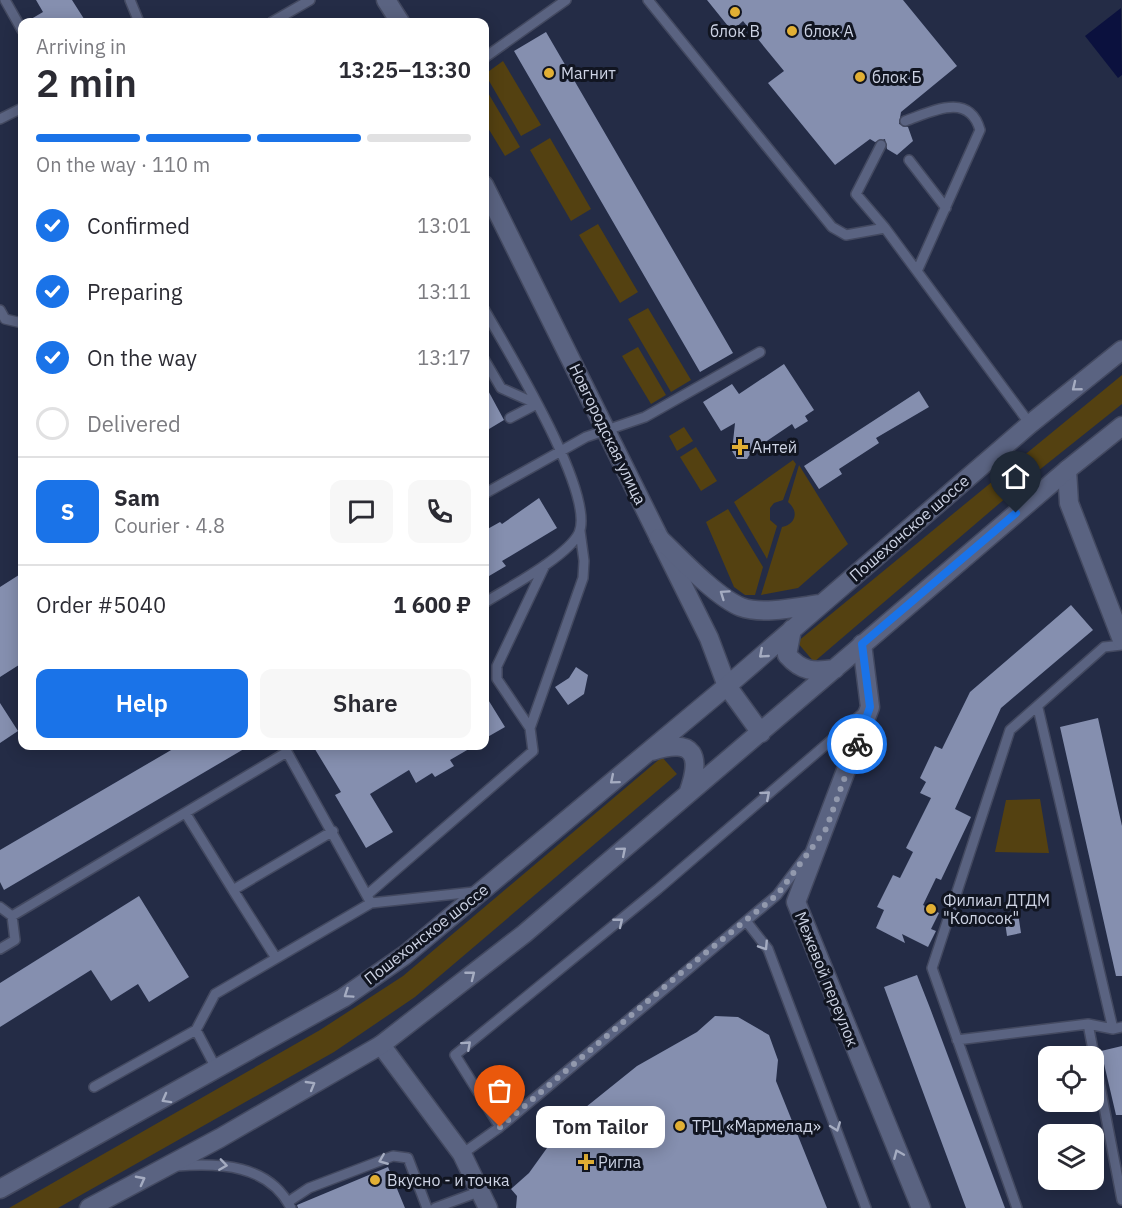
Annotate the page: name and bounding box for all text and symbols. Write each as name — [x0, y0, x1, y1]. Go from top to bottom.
marker: блок В — [728, 5, 742, 19]
place label: блок В — [710, 21, 760, 41]
place label: блок А — [804, 21, 854, 41]
marker: блок А — [785, 24, 799, 38]
text: Arriving in — [36, 33, 126, 60]
text: 13:25–13:30 — [338, 55, 471, 84]
text: 2 min — [36, 57, 137, 108]
place label: Магнит — [561, 63, 616, 83]
marker: Магнит — [542, 66, 556, 80]
place label: блок Б — [872, 67, 922, 87]
marker: блок Б — [853, 70, 867, 84]
text: On the way · 110 m — [36, 151, 210, 178]
icon: check — [36, 209, 69, 242]
text: Confirmed — [87, 211, 190, 240]
text: 13:01 — [417, 212, 471, 239]
icon: check — [36, 275, 69, 308]
text: Preparing — [87, 277, 182, 306]
text: 13:11 — [417, 278, 471, 305]
icon: check — [36, 341, 69, 374]
text: On the way — [87, 343, 197, 372]
text: 13:17 — [417, 344, 471, 371]
street label: Новгородская улица — [565, 360, 651, 508]
one-way arrow — [1072, 379, 1083, 390]
text: Delivered — [87, 409, 181, 438]
place label: Антей — [752, 437, 797, 457]
marker: Антей — [733, 440, 747, 454]
pin — [990, 451, 1041, 513]
icon: home — [999, 460, 1032, 493]
street label: Пошехонское шоссе — [845, 470, 973, 585]
button: chat — [330, 480, 393, 543]
button: phone — [408, 480, 471, 543]
text: Sam — [114, 483, 160, 512]
text: S — [61, 497, 74, 526]
text: Courier · 4.8 — [114, 512, 225, 539]
text: Order #5040 — [36, 590, 166, 619]
text: 1 600 ₽ — [393, 590, 471, 619]
one-way arrow — [719, 591, 730, 602]
one-way arrow — [759, 647, 770, 658]
button: Help — [36, 669, 248, 738]
button: Share — [260, 669, 471, 738]
courier — [827, 714, 887, 774]
icon: bike — [841, 728, 874, 761]
one-way arrow — [610, 773, 621, 784]
one-way arrow — [759, 791, 770, 802]
one-way arrow — [615, 847, 626, 858]
street label: Пошехонское шоссе — [360, 879, 492, 989]
place label: Филиал ДТДМ "Колосок" — [943, 890, 1050, 928]
marker: Филиал ДТДМ "Колосок" — [924, 902, 938, 916]
street label: Межевой переулок — [791, 909, 863, 1050]
one-way arrow — [612, 918, 623, 929]
one-way arrow — [757, 940, 768, 951]
one-way arrow — [464, 971, 475, 982]
one-way arrow — [344, 987, 354, 999]
one-way arrow — [460, 1041, 471, 1052]
map controls — [1038, 1046, 1104, 1190]
button: locate — [1038, 1046, 1104, 1112]
pin — [474, 1065, 525, 1127]
icon: bag — [483, 1074, 516, 1107]
one-way arrow — [305, 1081, 315, 1092]
one-way arrow — [162, 1092, 172, 1103]
callout: Tom Tailor — [536, 1106, 665, 1148]
text: Tom Tailor — [553, 1113, 648, 1140]
place label: ТРЦ «Мармелад» — [692, 1116, 821, 1136]
marker: ТРЦ «Мармелад» — [673, 1119, 687, 1133]
one-way arrow — [828, 1122, 841, 1132]
button: layers — [1038, 1124, 1104, 1190]
one-way arrow — [893, 1149, 905, 1160]
place label: Ригла — [598, 1152, 642, 1172]
one-way arrow — [379, 1153, 390, 1165]
marker: Ригла — [579, 1155, 593, 1169]
one-way arrow — [219, 1159, 228, 1171]
place label: Вкусно - и точка — [387, 1170, 510, 1190]
marker: Вкусно - и точка — [368, 1173, 382, 1187]
one-way arrow — [135, 1176, 145, 1187]

